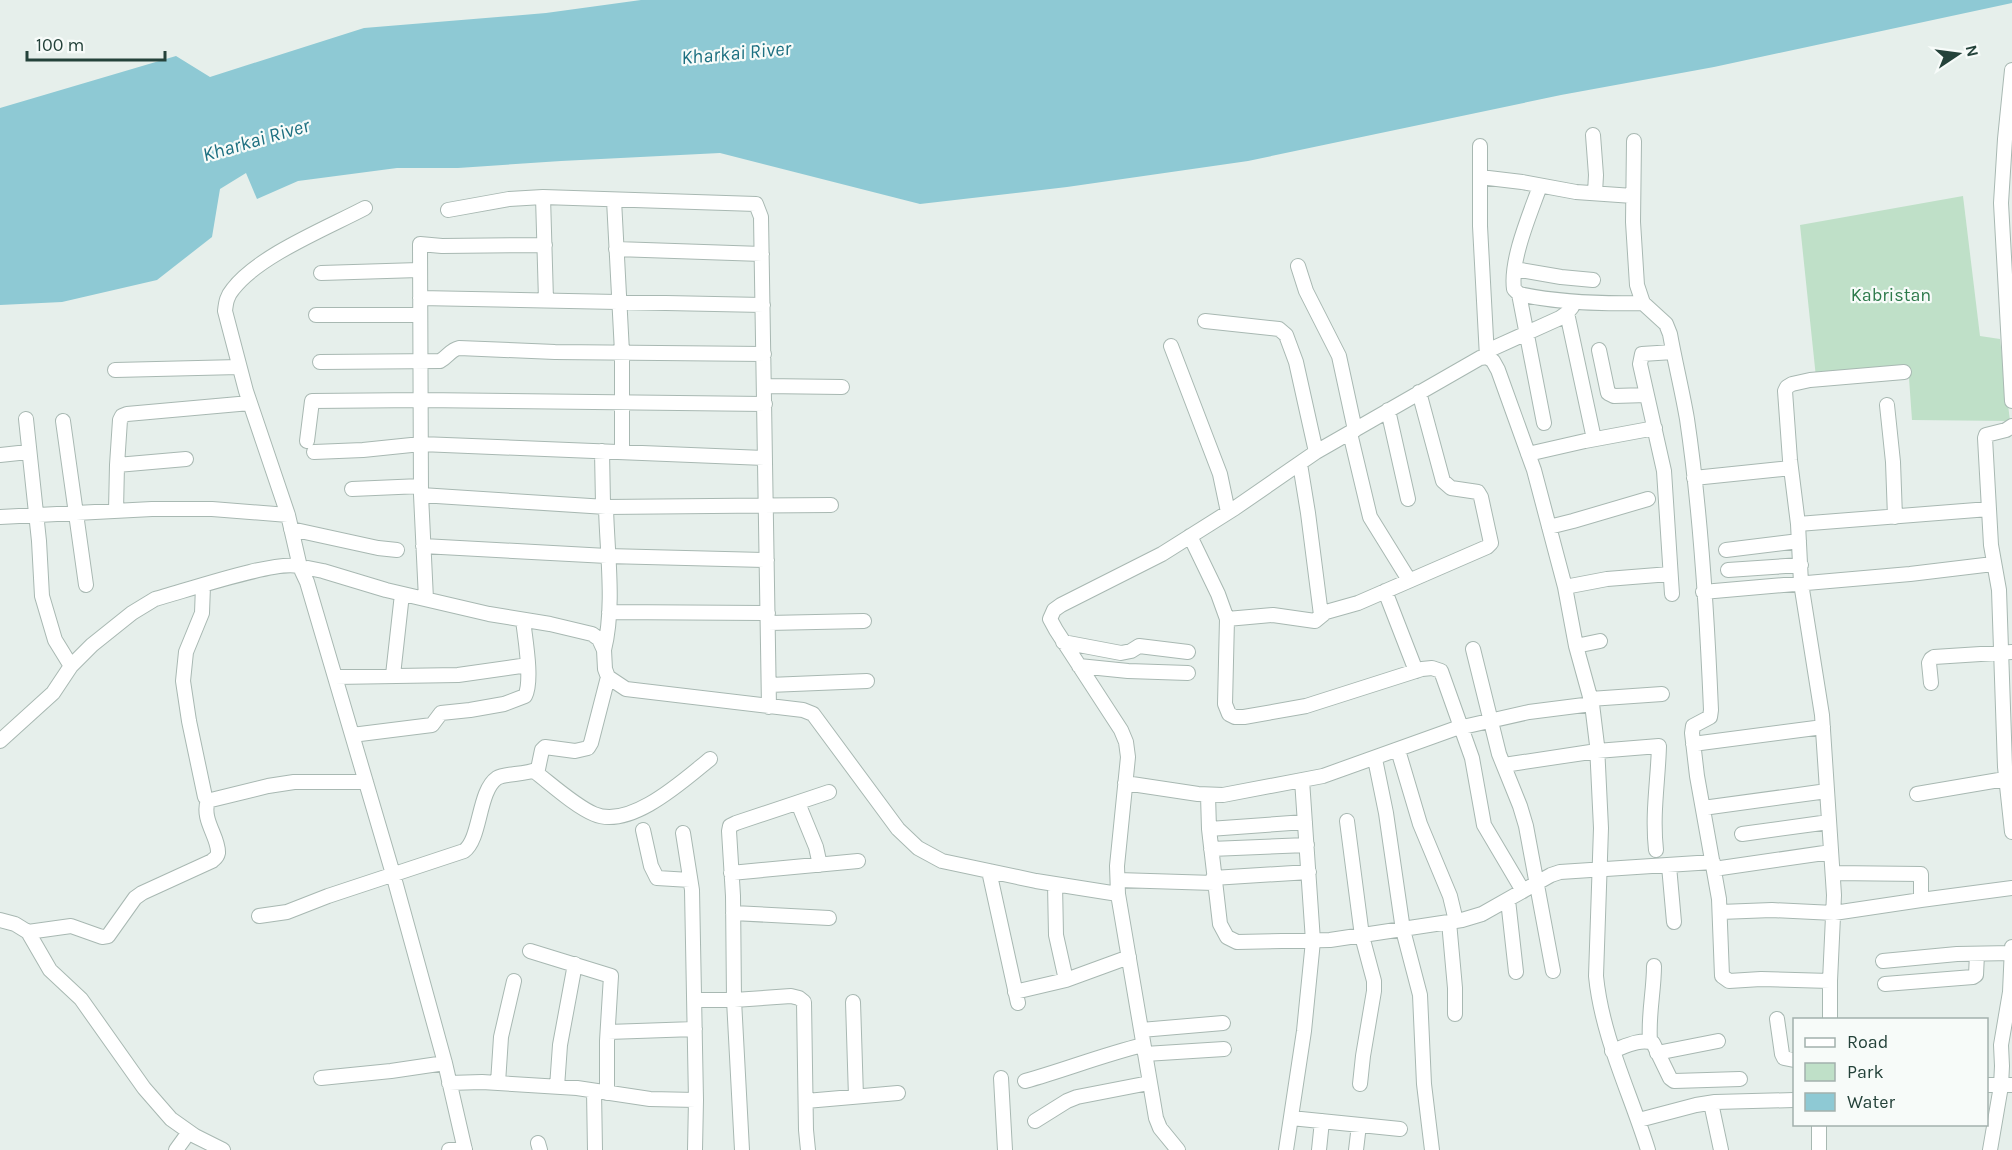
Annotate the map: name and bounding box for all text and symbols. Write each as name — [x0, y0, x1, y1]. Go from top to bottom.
scale bar — [27, 24, 165, 62]
north arrow — [1928, 24, 1988, 84]
text: 100 m — [36, 34, 84, 56]
water label: Kharkai River — [680, 37, 793, 69]
text: N — [1962, 43, 1983, 58]
water label: Kharkai River — [200, 113, 313, 166]
park label: Kabristan — [1851, 284, 1931, 306]
legend — [1793, 1018, 1988, 1126]
text: Road — [1847, 1031, 1888, 1053]
text: Park — [1847, 1061, 1884, 1083]
text: Water — [1847, 1091, 1895, 1113]

